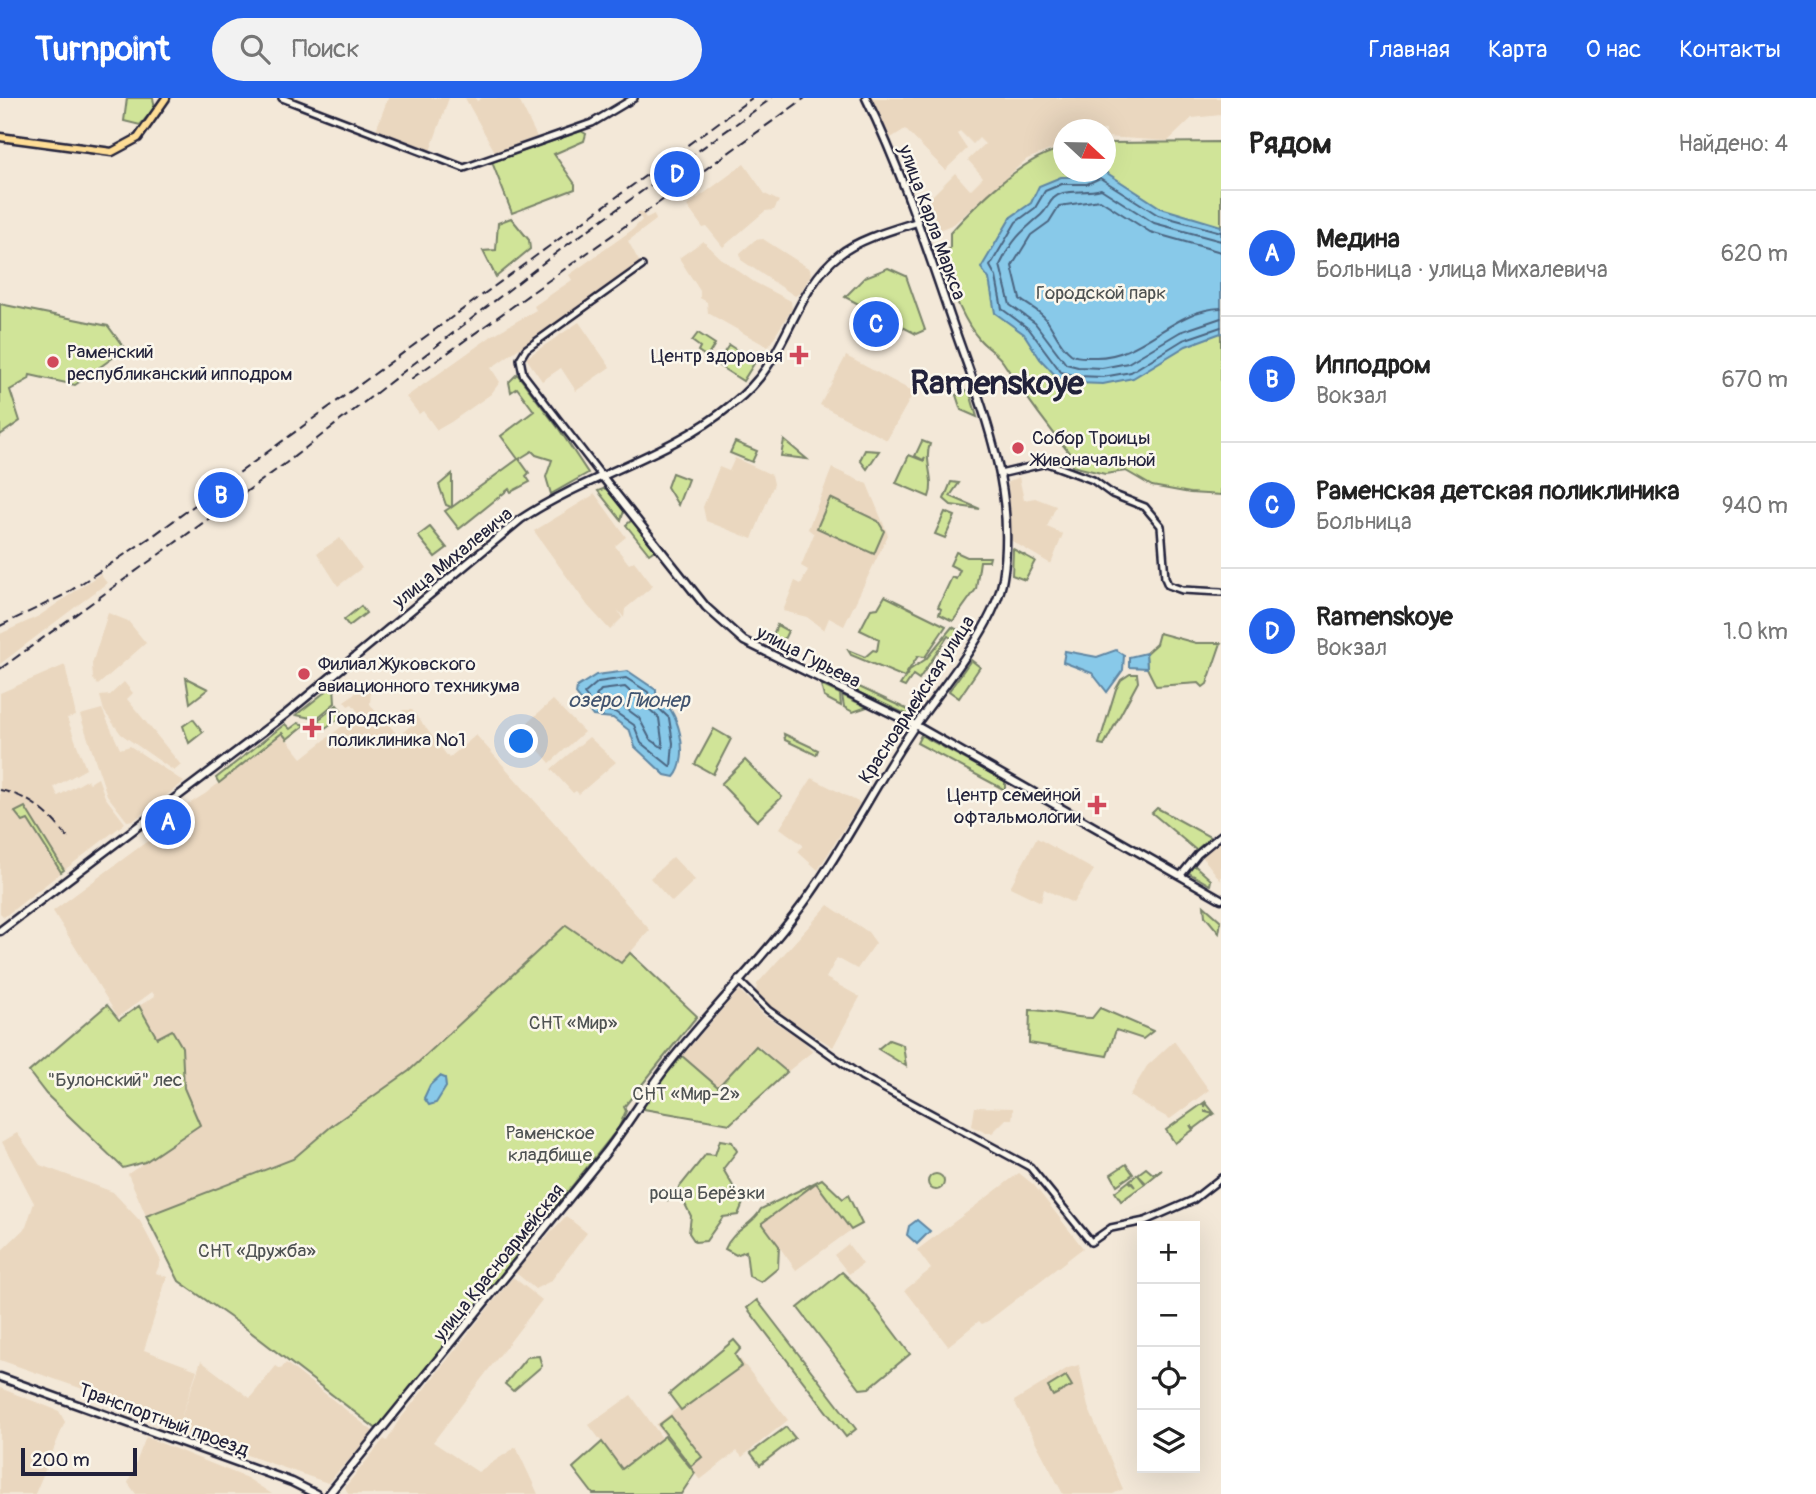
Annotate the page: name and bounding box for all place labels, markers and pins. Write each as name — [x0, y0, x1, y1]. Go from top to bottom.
pin: D — [654, 148, 700, 200]
pin: C — [853, 298, 899, 350]
place label: Раменский республиканский ипподром — [67, 340, 293, 386]
place label: Центр здоровья — [651, 344, 783, 368]
marker: Центр здоровья — [789, 345, 809, 365]
marker: Раменский республиканский ипподром — [45, 354, 61, 370]
place label: Собор Троицы Живоначальной — [1029, 426, 1156, 472]
marker: Собор Троицы Живоначальной — [1010, 440, 1026, 456]
pin: B — [198, 469, 244, 521]
place label: Филиал Жуковского авиационного техникума — [318, 652, 520, 698]
marker: Филиал Жуковского авиационного техникума — [296, 666, 312, 682]
place label: Городская поликлиника №1 — [328, 706, 466, 752]
marker: Городская поликлиника №1 — [302, 718, 322, 738]
place label: Центр семейной офтальмологии — [947, 783, 1082, 829]
marker: Центр семейной офтальмологии — [1087, 795, 1107, 815]
pin: A — [145, 796, 191, 848]

